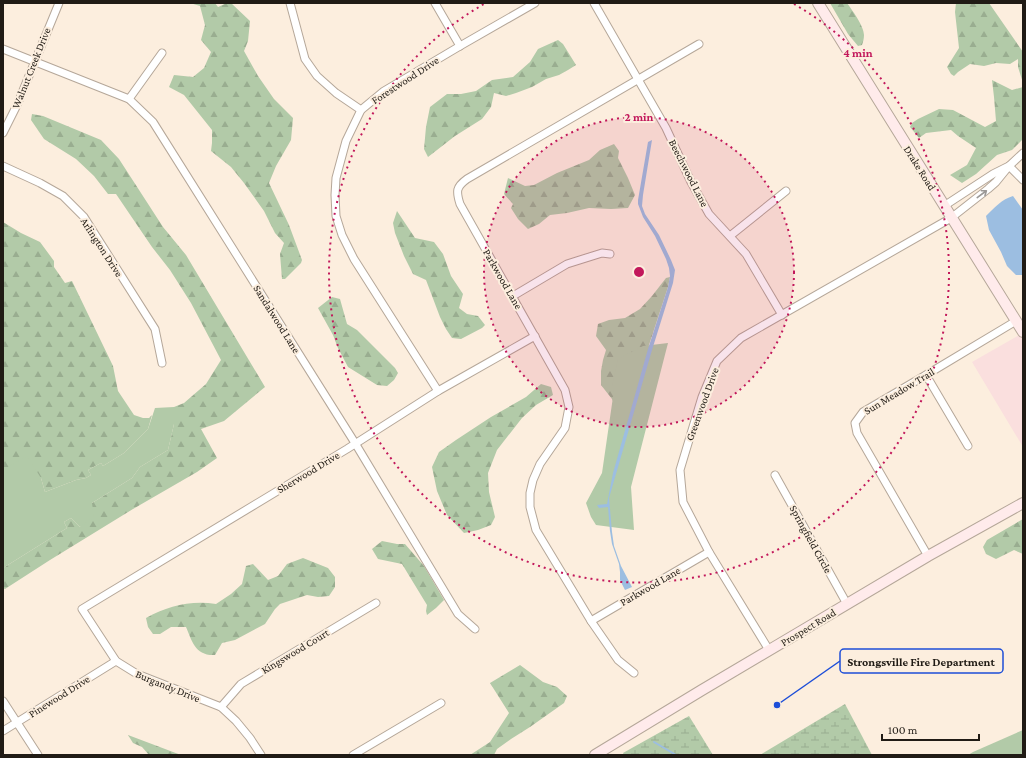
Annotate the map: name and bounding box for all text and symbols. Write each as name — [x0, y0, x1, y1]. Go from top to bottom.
street label: Walnut Creek Drive — [9, 26, 53, 110]
text: 4 min — [843, 46, 873, 60]
street label: Forestwood Drive — [369, 54, 441, 106]
text: 2 min — [625, 110, 654, 124]
street label: Beechwood Lane — [667, 137, 711, 209]
street label: Drake Road — [902, 143, 939, 193]
one-way arrow — [977, 190, 988, 198]
street label: Arlington Drive — [78, 215, 126, 279]
street label: Parkwood Lane — [481, 247, 525, 311]
centre of rings — [632, 265, 646, 279]
street label: Sandalwood Lane — [251, 283, 303, 355]
street label: Sun Meadow Trail — [862, 365, 936, 417]
street label: Greenwood Drive — [683, 366, 721, 442]
street label: Sherwood Drive — [275, 449, 341, 495]
street label: Springfield Circle — [787, 503, 835, 576]
street label: Parkwood Lane — [618, 564, 682, 608]
street label: Prospect Road — [778, 606, 838, 649]
street label: Kingswood Court — [259, 626, 332, 677]
callout: Strongsville Fire Department — [840, 649, 1003, 673]
text: Strongsville Fire Department — [847, 655, 995, 669]
street label: Burgandy Drive — [134, 668, 202, 705]
street label: Pinewood Drive — [26, 672, 92, 720]
scale bar — [882, 716, 979, 742]
text: 100 m — [888, 723, 918, 737]

